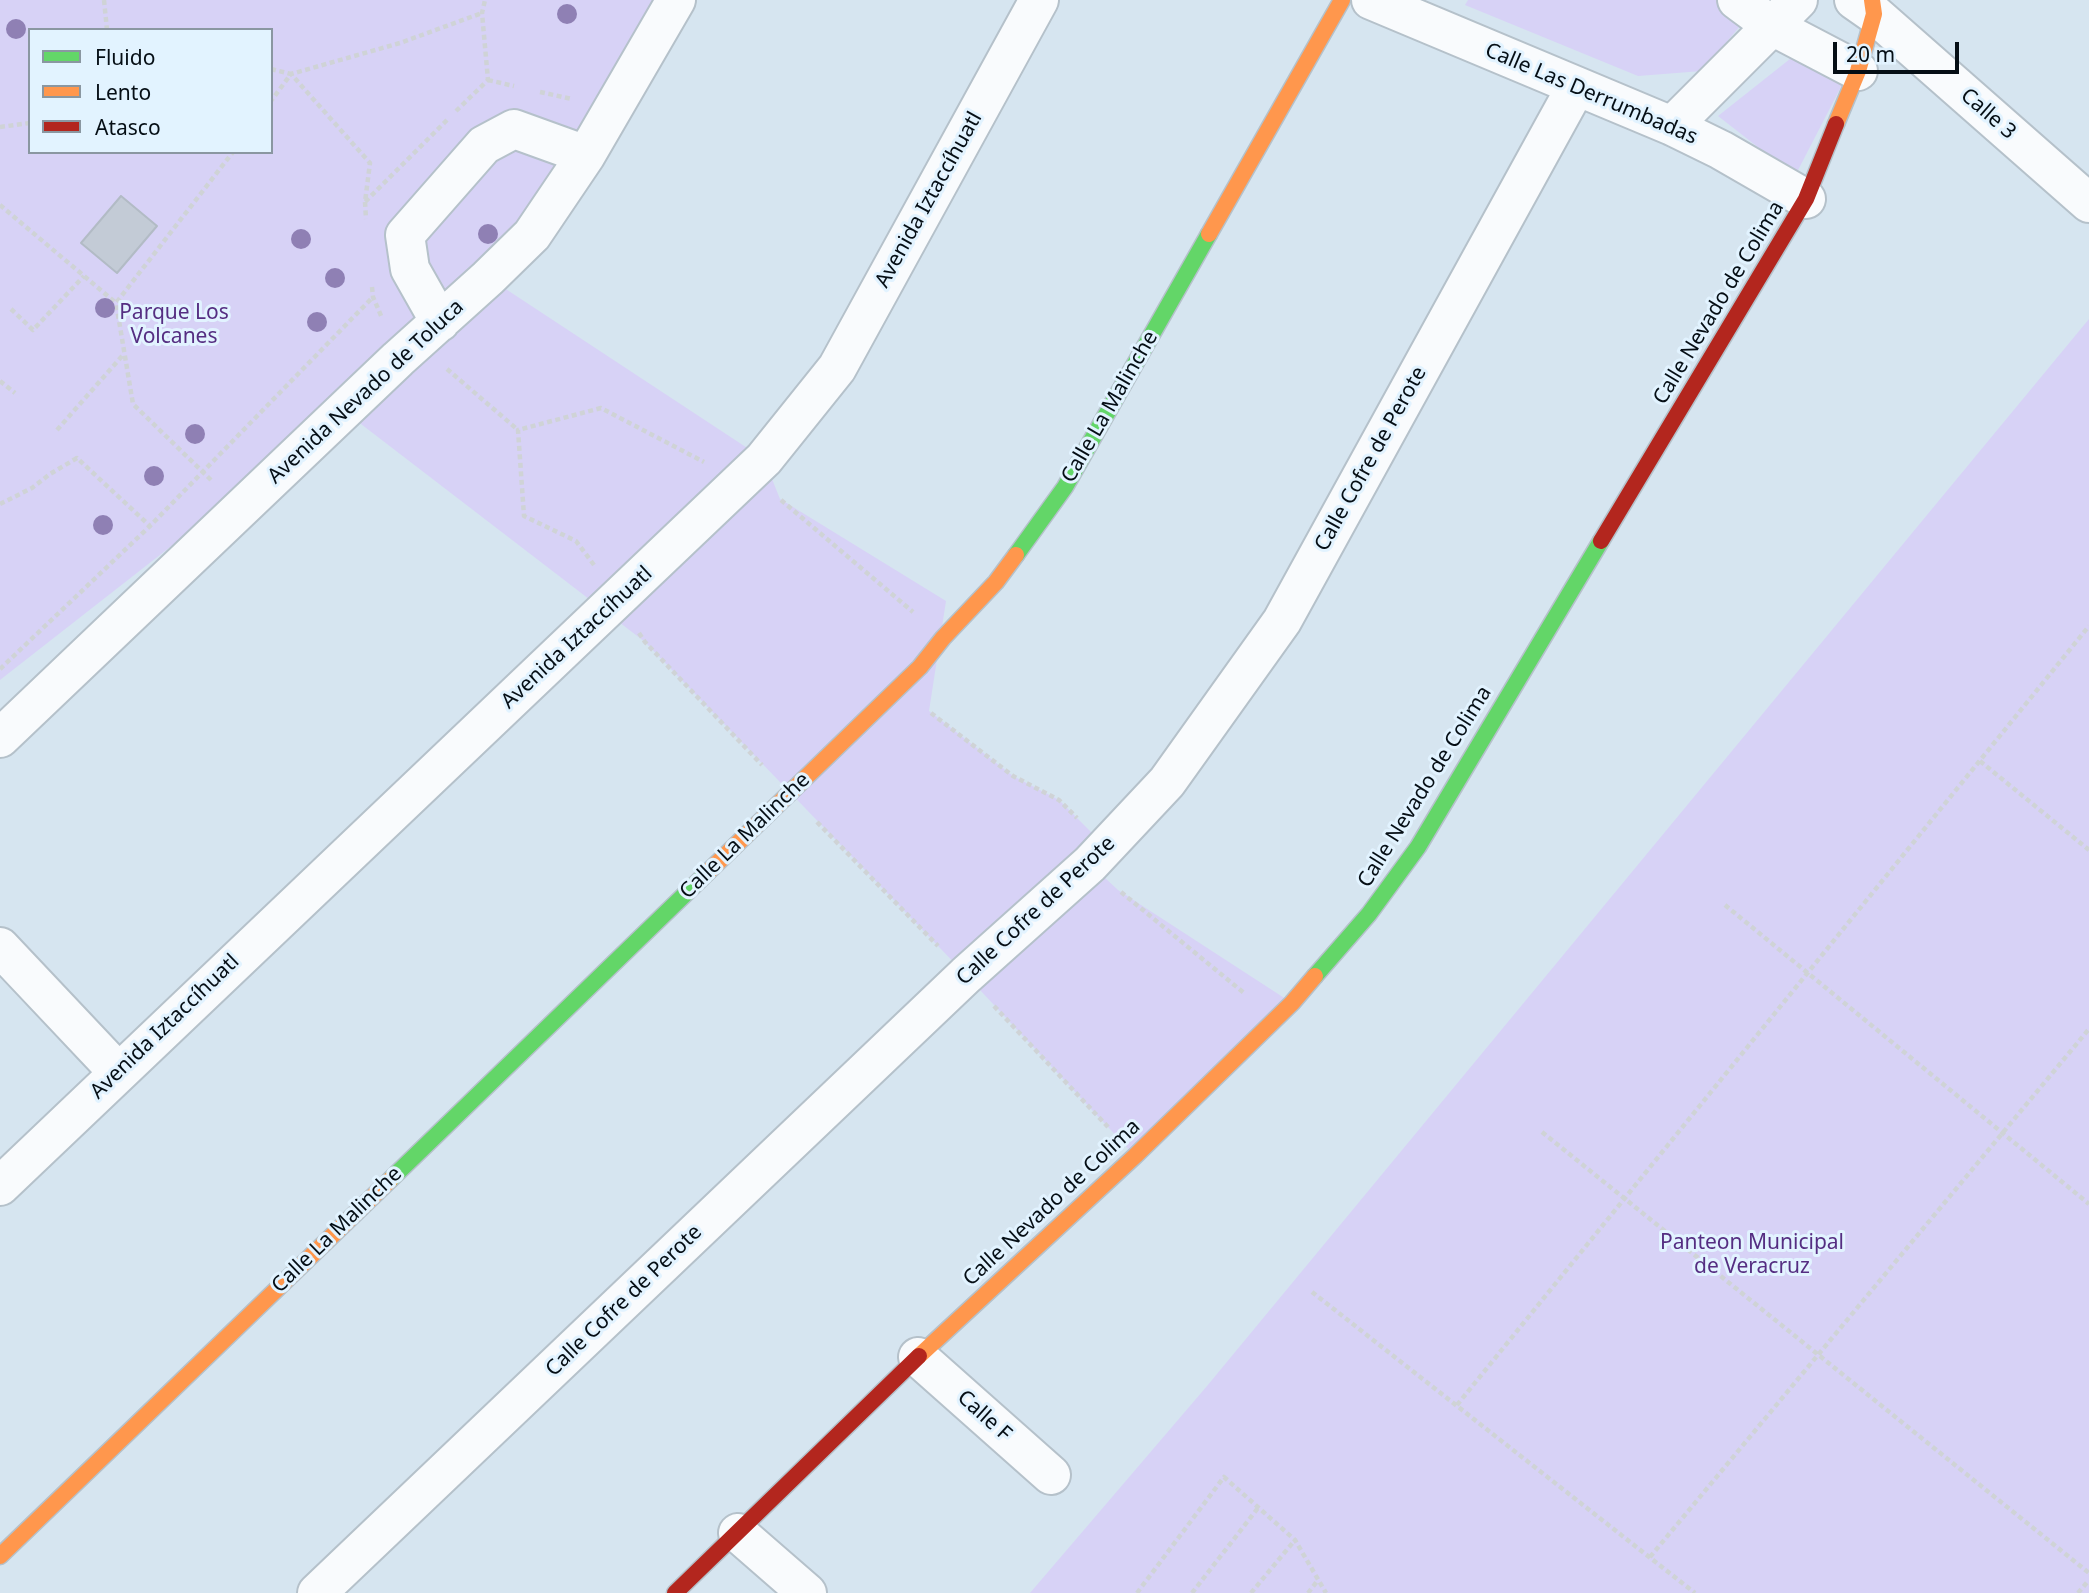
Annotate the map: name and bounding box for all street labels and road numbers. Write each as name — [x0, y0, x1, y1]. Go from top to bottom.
street label: Calle Las Derrumbadas — [1481, 38, 1701, 150]
street label: Calle 3 — [1955, 83, 2021, 145]
street label: Avenida Iztaccíhuatl — [870, 108, 988, 292]
street label: Calle Nevado de Colima — [1648, 197, 1790, 409]
street label: Avenida Nevado de Toluca — [263, 295, 469, 489]
street label: Calle La Malinche — [1056, 327, 1164, 487]
street label: Calle Cofre de Perote — [1310, 362, 1432, 556]
street label: Avenida Iztaccíhuatl — [496, 562, 658, 714]
street label: Calle Nevado de Colima — [1353, 682, 1497, 892]
street label: Calle La Malinche — [675, 768, 815, 904]
street label: Calle Cofre de Perote — [952, 831, 1120, 991]
street label: Avenida Iztaccíhuatl — [85, 949, 245, 1105]
street label: Calle Nevado de Colima — [958, 1114, 1146, 1292]
street label: Calle La Malinche — [267, 1162, 407, 1298]
street label: Calle Cofre de Perote — [541, 1220, 707, 1382]
street label: Calle F — [952, 1385, 1016, 1447]

